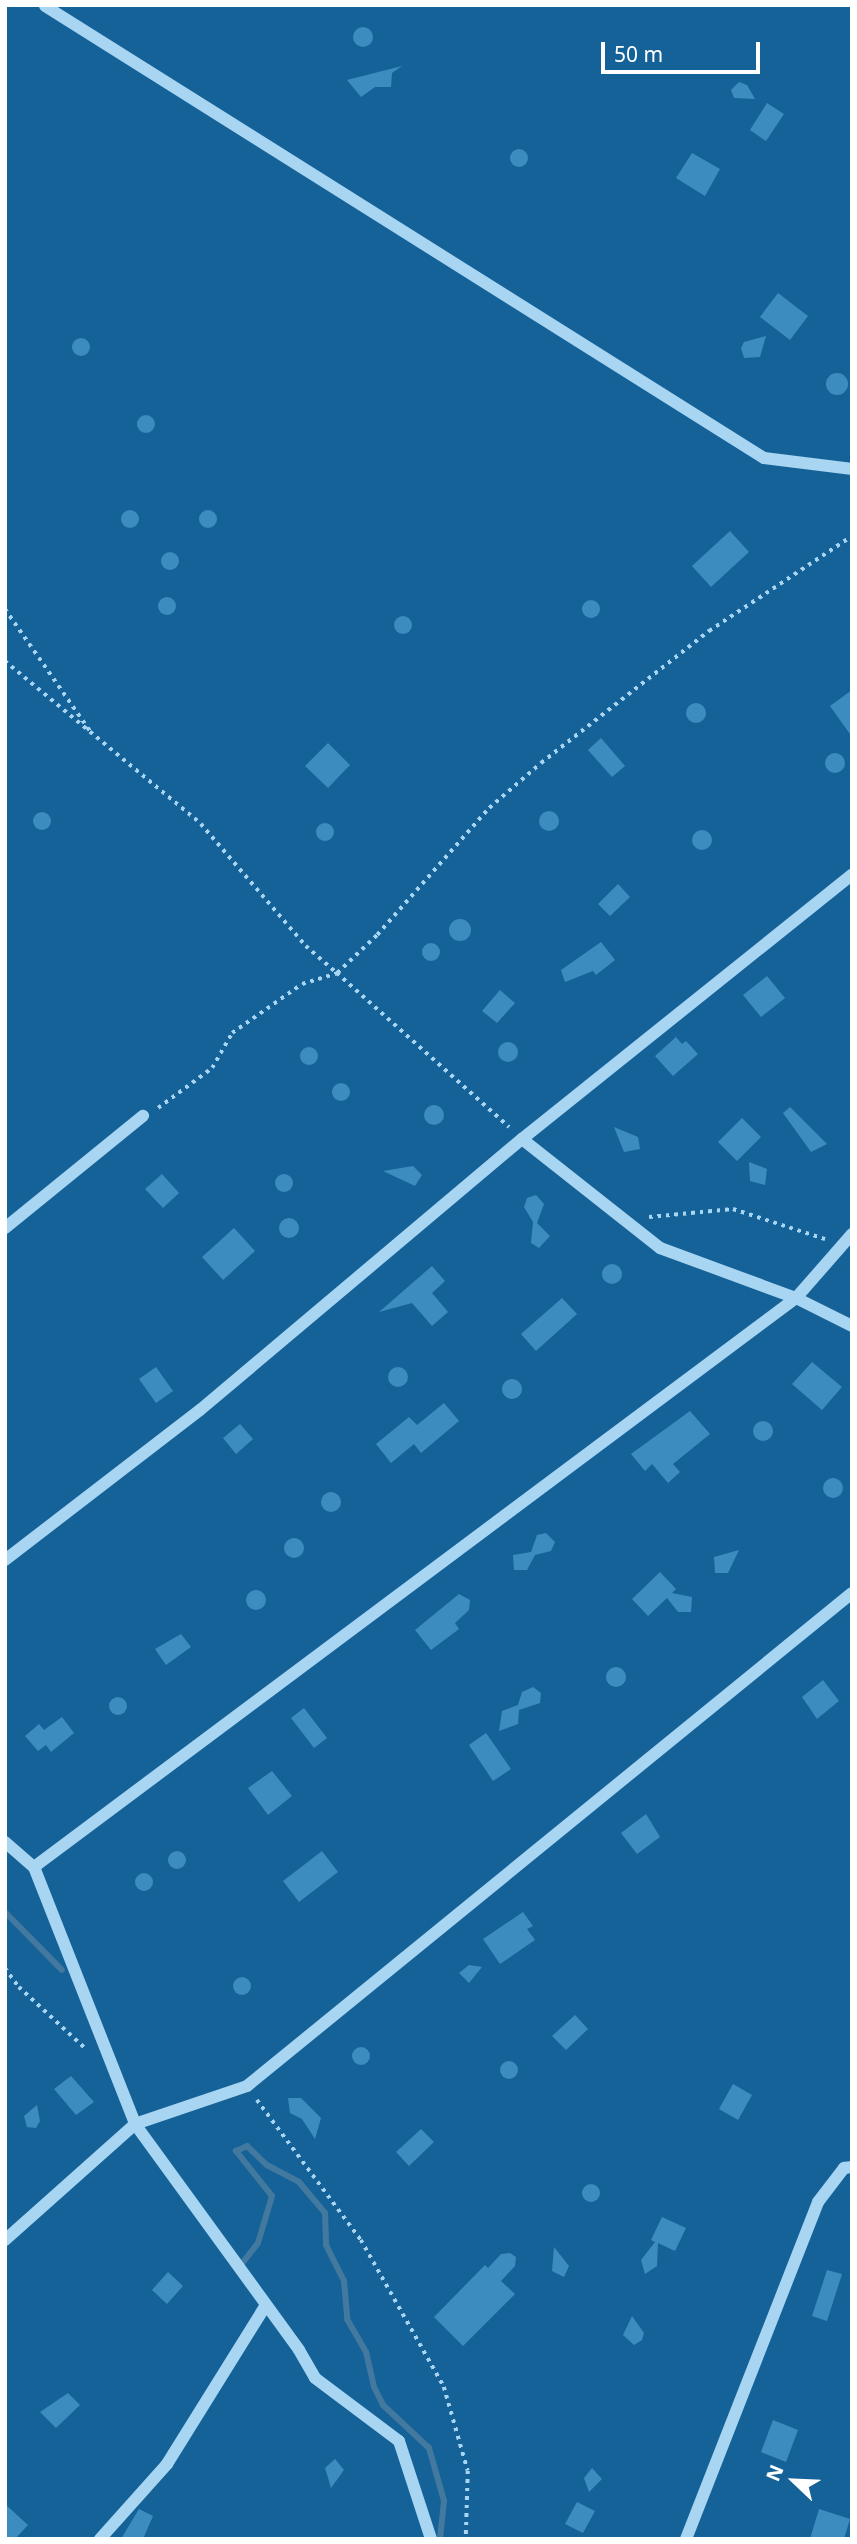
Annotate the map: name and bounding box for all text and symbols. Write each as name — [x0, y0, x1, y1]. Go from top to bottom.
scale bar — [605, 28, 764, 72]
text: 50 m — [614, 40, 663, 68]
north arrow — [759, 2446, 829, 2516]
text: N — [760, 2461, 790, 2485]

